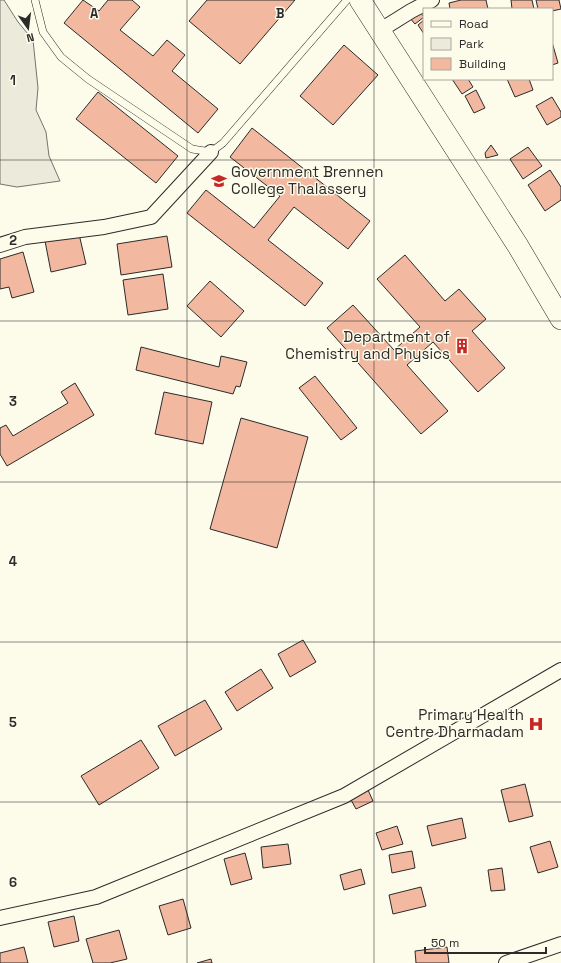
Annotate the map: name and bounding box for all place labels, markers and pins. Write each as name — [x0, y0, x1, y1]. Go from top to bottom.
place label: Government Brennen College Thalassery — [231, 162, 384, 198]
school or university icon: Government Brennen College Thalassery — [210, 172, 228, 190]
place label: Department of Chemistry and Physics — [285, 327, 450, 363]
building icon: Department of Chemistry and Physics — [453, 337, 471, 355]
place label: Primary Health Centre Dharmadam — [386, 705, 524, 741]
hospital icon: Primary Health Centre Dharmadam — [527, 715, 545, 733]

